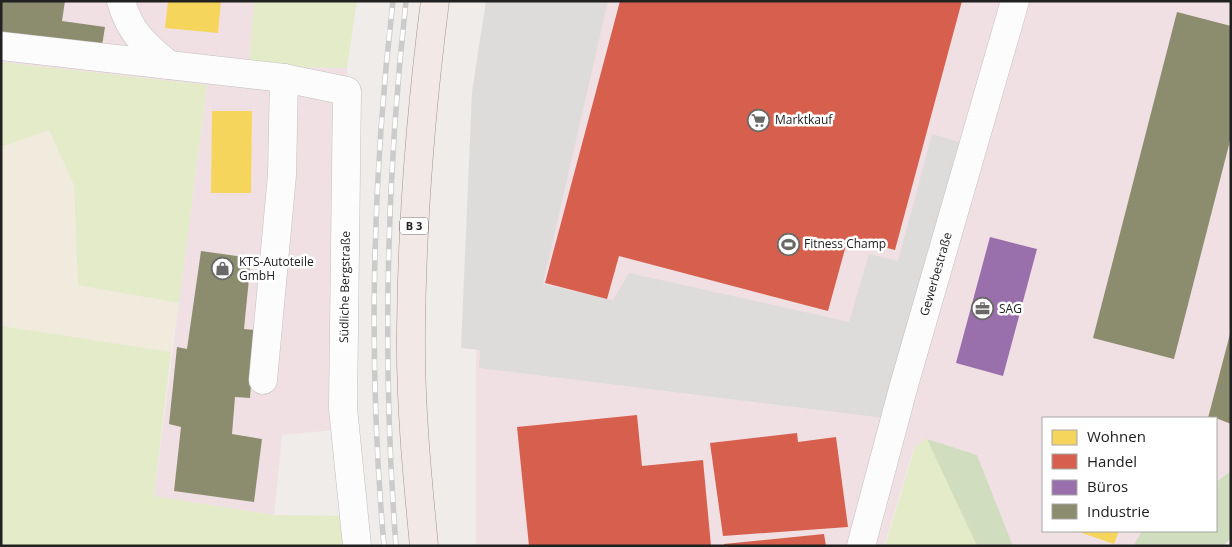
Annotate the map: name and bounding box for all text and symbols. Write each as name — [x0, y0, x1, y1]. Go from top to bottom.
supermarket icon: Marktkauf — [747, 108, 771, 132]
place label: Marktkauf — [775, 111, 833, 128]
road number: B 3 — [400, 218, 428, 235]
street label: Gewerbestraße — [915, 230, 956, 318]
street label: Südliche Bergstraße — [335, 231, 354, 343]
sports icon: Fitness Champ — [776, 232, 800, 256]
place label: Fitness Champ — [804, 235, 886, 252]
place label: KTS-Autoteile GmbH — [239, 253, 314, 284]
shop icon: KTS-Autoteile GmbH — [211, 257, 235, 281]
office icon: SAG — [971, 297, 995, 321]
place label: SAG — [999, 300, 1022, 317]
legend — [1042, 417, 1217, 532]
text: Wohnen — [1087, 426, 1146, 446]
text: Handel — [1087, 451, 1137, 471]
text: Büros — [1087, 476, 1128, 496]
text: Industrie — [1087, 501, 1150, 521]

